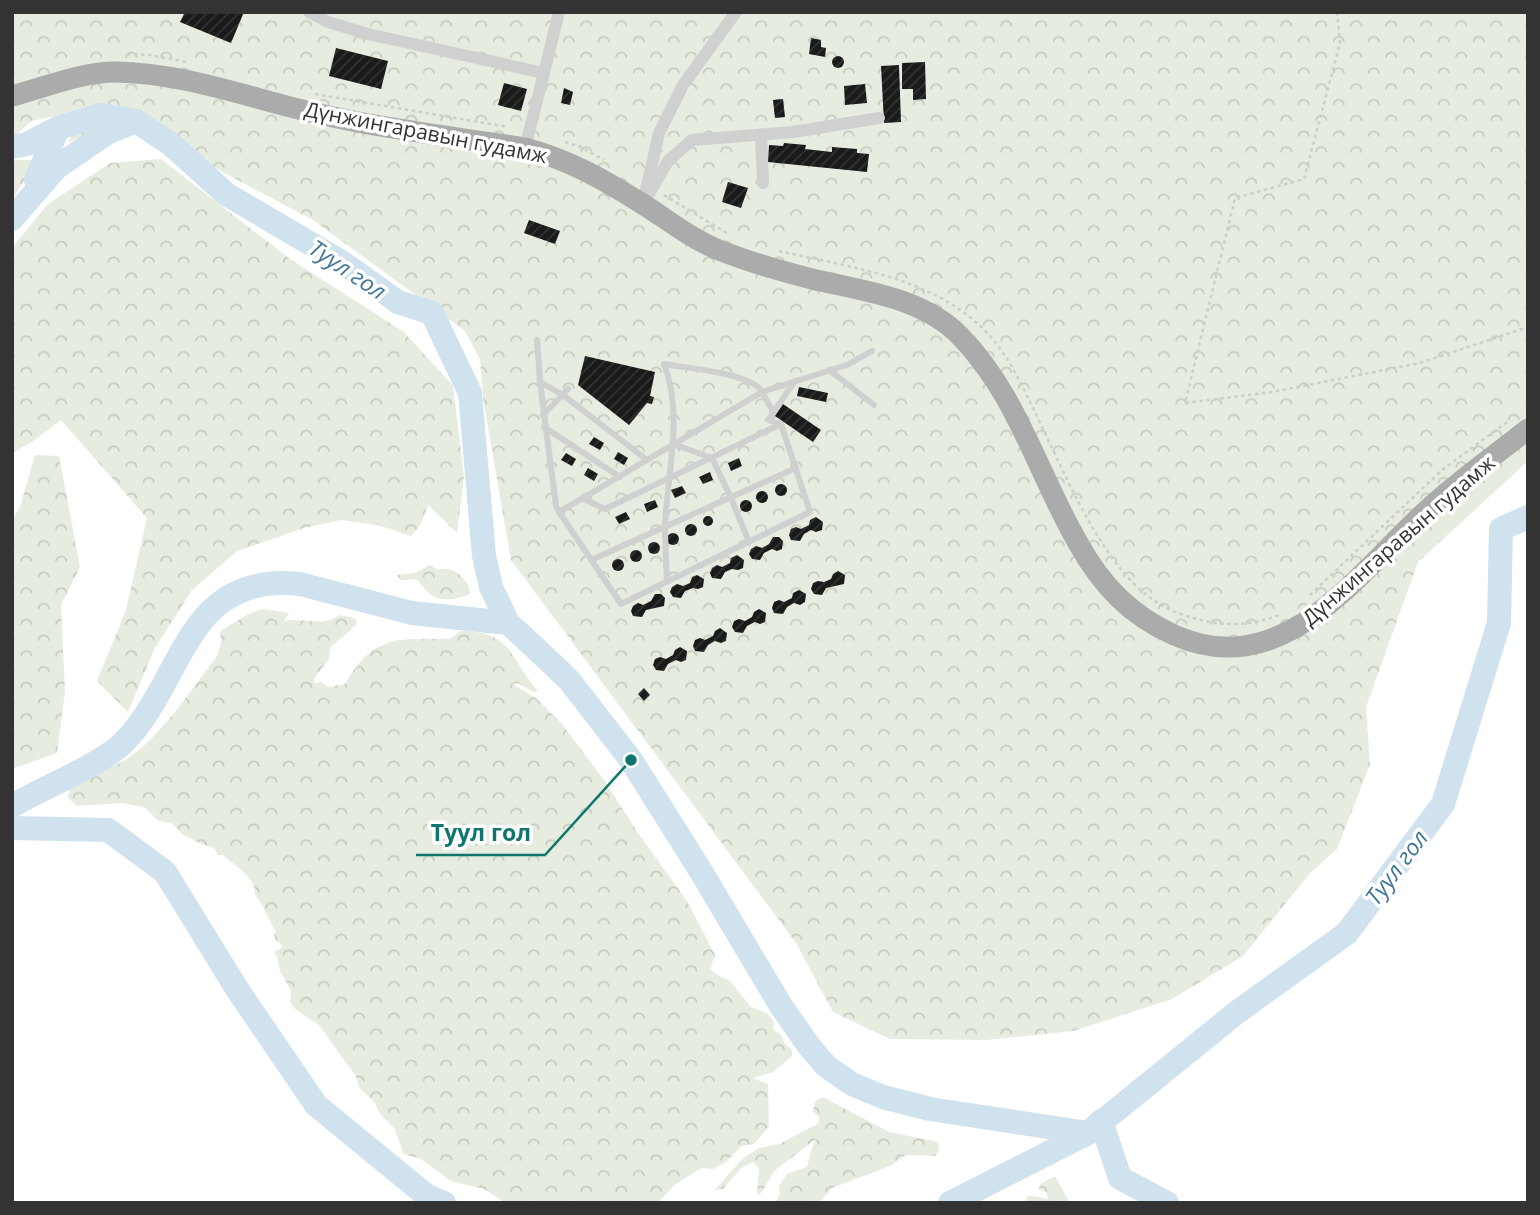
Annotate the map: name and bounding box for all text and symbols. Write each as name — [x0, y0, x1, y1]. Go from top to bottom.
street label: Дүнжингаравын гудамж — [302, 95, 550, 169]
water label: Туул гол — [303, 231, 393, 307]
street label: Дүнжингаравын гудамж — [1296, 448, 1501, 631]
callout: Туул гол — [416, 811, 545, 855]
text: Туул гол — [431, 816, 531, 848]
water label: Туул гол — [1357, 823, 1435, 911]

